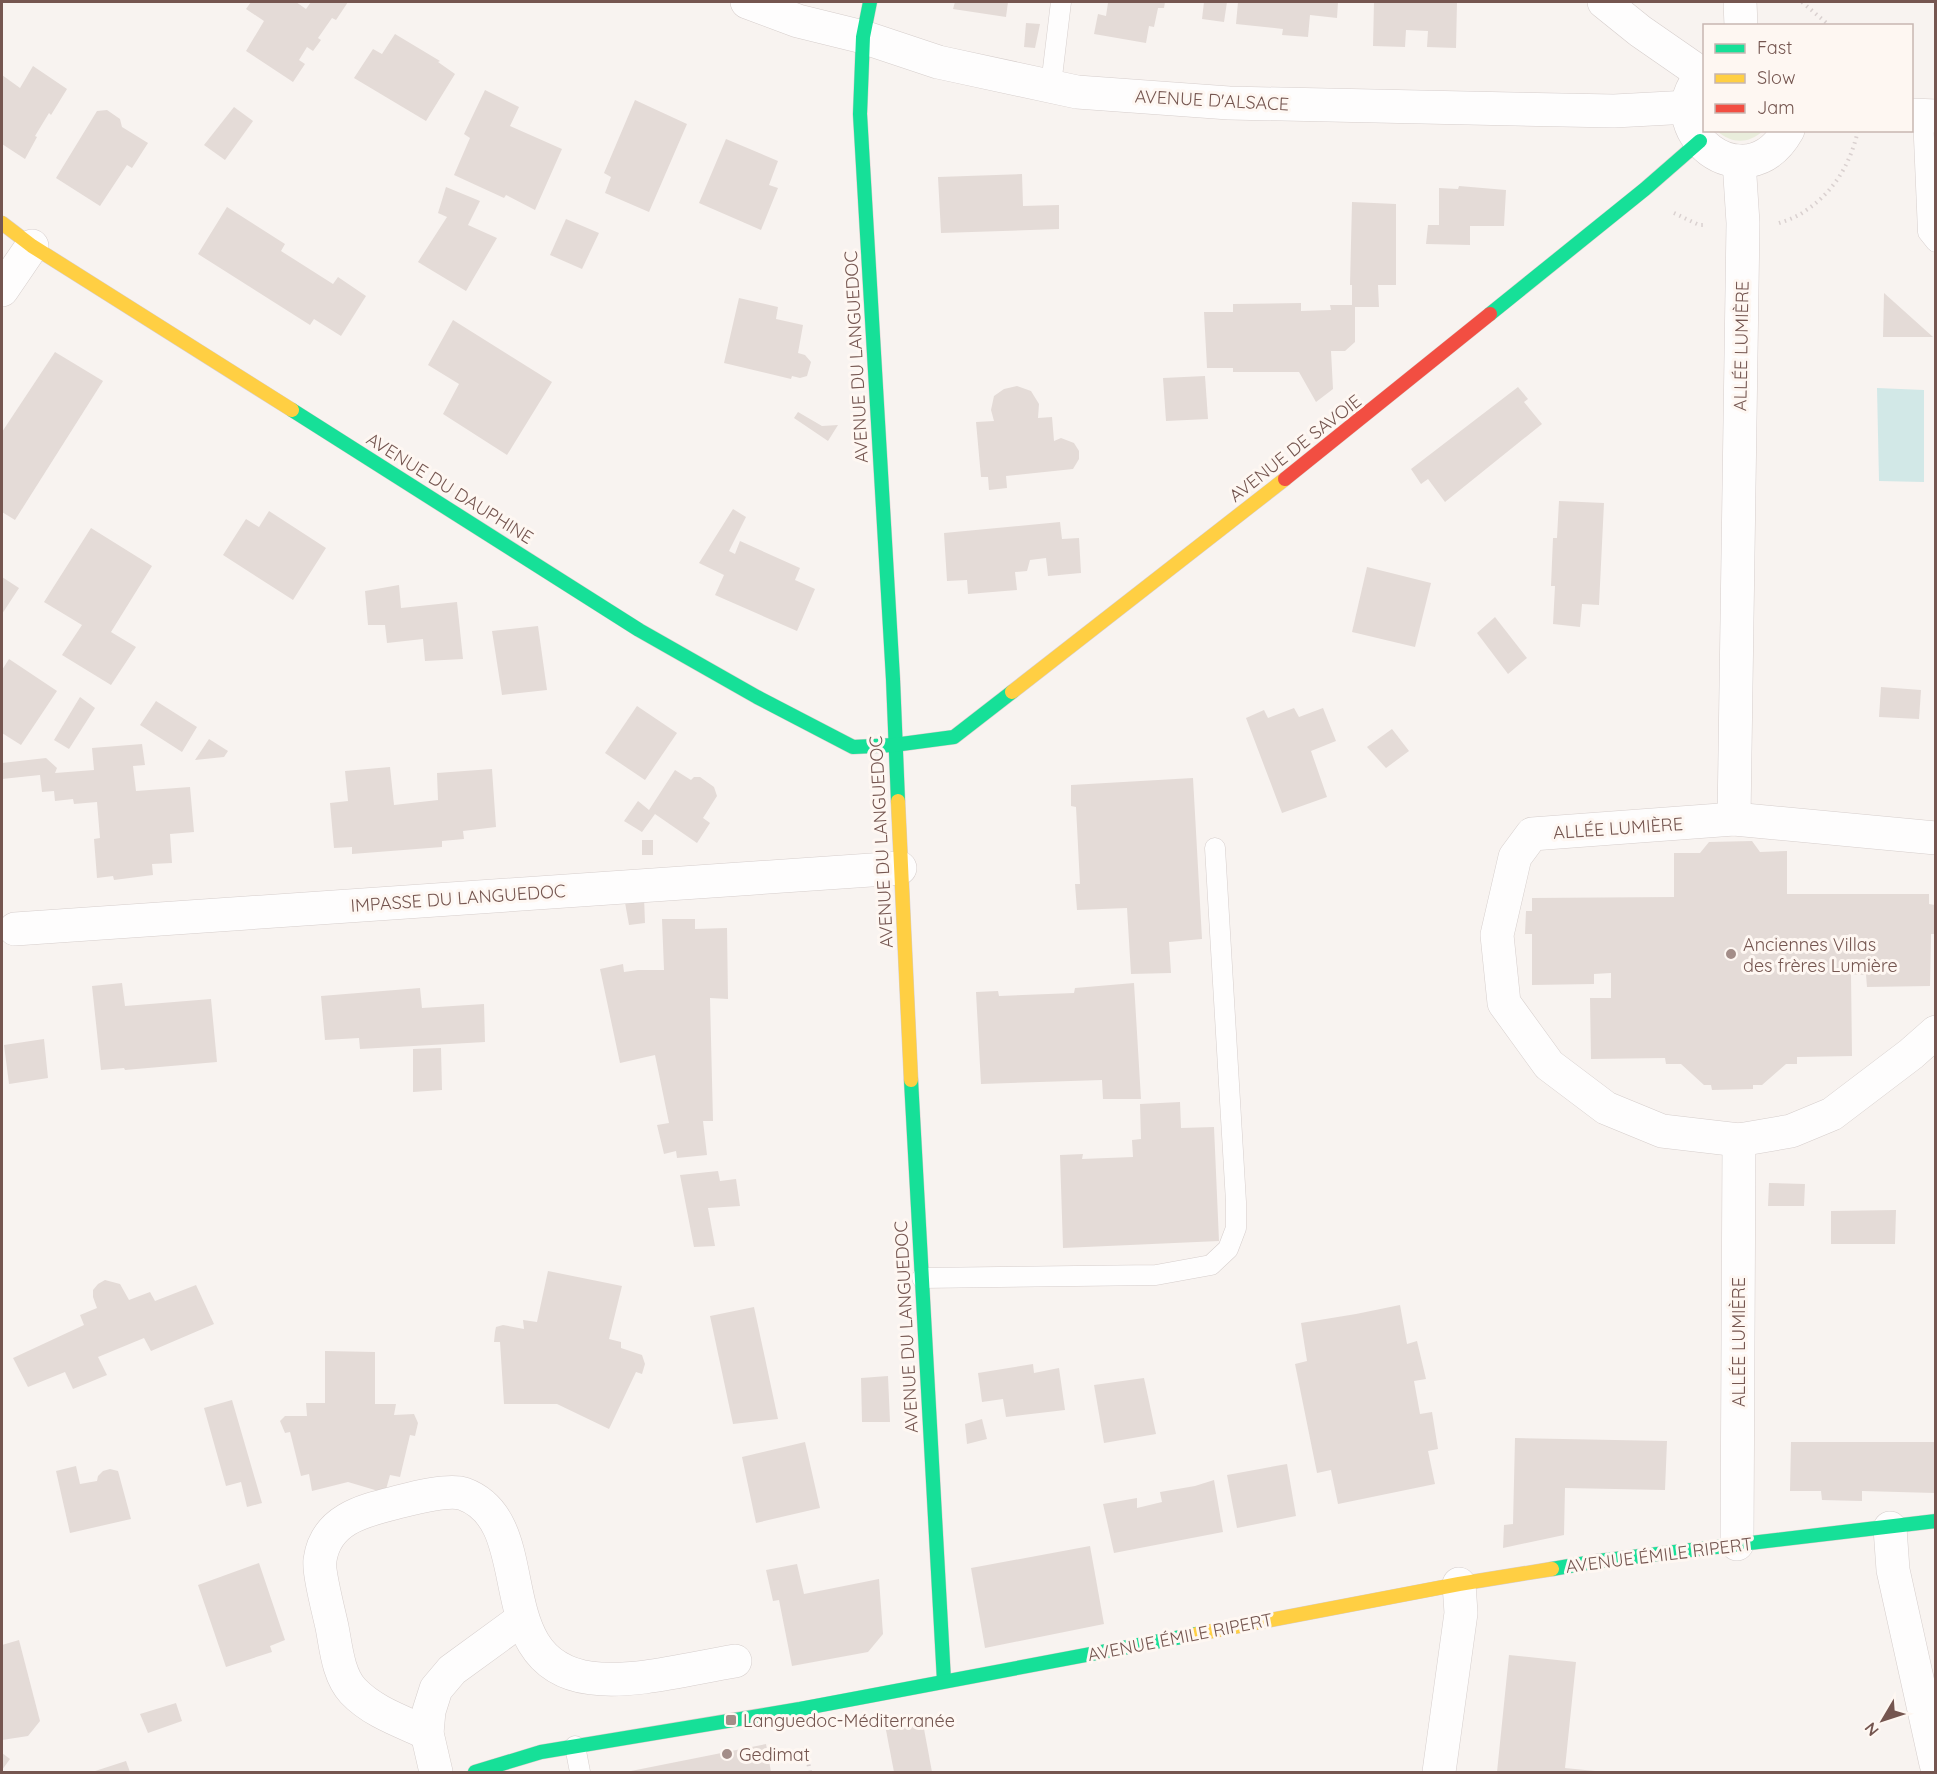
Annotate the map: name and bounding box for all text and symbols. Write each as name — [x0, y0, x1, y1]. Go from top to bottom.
legend — [1703, 24, 1913, 132]
text: Fast — [1757, 36, 1792, 59]
text: Slow — [1757, 66, 1795, 89]
street label: AVENUE D'ALSACE — [1134, 84, 1290, 116]
text: Jam — [1757, 96, 1795, 119]
street label: AVENUE DU LANGUEDOC — [839, 250, 873, 464]
street label: ALLÉE LUMIÈRE — [1728, 281, 1754, 411]
street label: AVENUE DE SAVOIE — [1224, 389, 1366, 507]
street label: AVENUE DU DAUPHINE — [362, 427, 538, 549]
street label: AVENUE DU LANGUEDOC — [864, 735, 898, 949]
street label: ALLÉE LUMIÈRE — [1552, 812, 1684, 844]
street label: IMPASSE DU LANGUEDOC — [350, 879, 567, 917]
place label: Anciennes Villas des frères Lumière — [1743, 933, 1898, 977]
marker: Anciennes Villas des frères Lumière — [1724, 947, 1738, 961]
street label: AVENUE DU LANGUEDOC — [889, 1220, 923, 1434]
street label: ALLÉE LUMIÈRE — [1727, 1277, 1750, 1407]
street label: AVENUE ÉMILE RIPERT — [1564, 1532, 1754, 1578]
street label: AVENUE ÉMILE RIPERT — [1086, 1608, 1274, 1666]
north arrow — [1853, 1690, 1913, 1750]
place label: Languedoc-Méditerranée — [743, 1709, 955, 1732]
marker: Languedoc-Méditerranée — [724, 1713, 738, 1727]
text: N — [1860, 1719, 1883, 1740]
place label: Gedimat — [739, 1743, 810, 1766]
marker: Gedimat — [720, 1747, 734, 1761]

